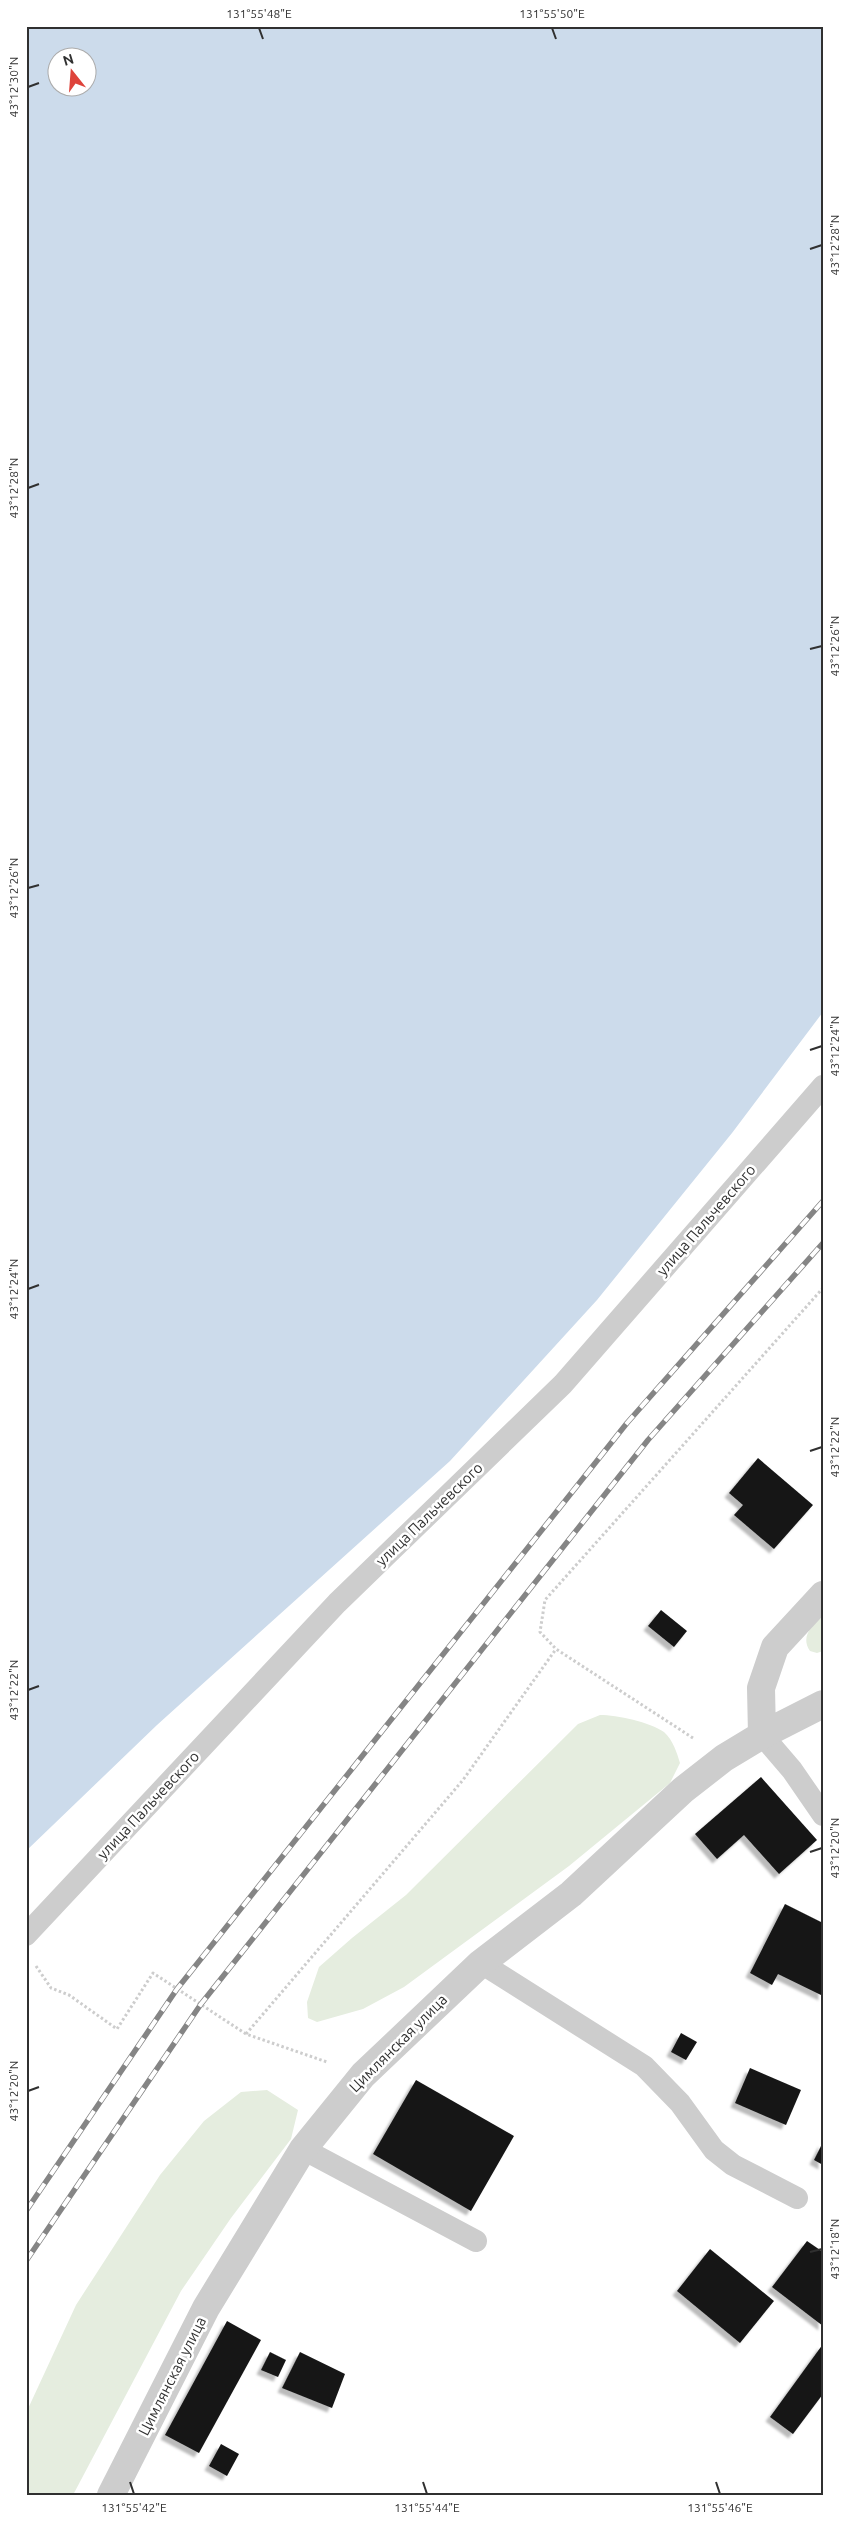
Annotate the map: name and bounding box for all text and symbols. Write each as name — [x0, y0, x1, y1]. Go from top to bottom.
text: 131°55'48"E — [226, 7, 292, 20]
text: 131°55'50"E — [519, 7, 585, 20]
north arrow — [48, 48, 98, 98]
text: N — [61, 50, 76, 69]
text: 43°12'30"N — [7, 57, 20, 117]
text: 43°12'28"N — [828, 215, 841, 275]
text: 43°12'28"N — [7, 458, 20, 518]
text: 43°12'26"N — [828, 616, 841, 676]
text: 43°12'26"N — [7, 858, 20, 918]
text: 43°12'24"N — [828, 1016, 841, 1076]
street label: улица Пальчевского — [653, 1161, 759, 1279]
text: 43°12'24"N — [7, 1259, 20, 1319]
text: 43°12'22"N — [828, 1417, 841, 1477]
street label: улица Пальчевского — [372, 1459, 486, 1569]
text: 43°12'22"N — [7, 1660, 20, 1720]
street label: улица Пальчевского — [94, 1747, 202, 1863]
text: 43°12'20"N — [828, 1818, 841, 1878]
street label: Цимлянская улица — [346, 1991, 450, 2095]
text: 43°12'20"N — [7, 2061, 20, 2121]
text: 43°12'18"N — [828, 2219, 841, 2279]
street label: Цимлянская улица — [135, 2314, 209, 2438]
text: 131°55'42"E — [101, 2501, 167, 2514]
text: 131°55'44"E — [394, 2501, 460, 2514]
text: 131°55'46"E — [687, 2501, 753, 2514]

